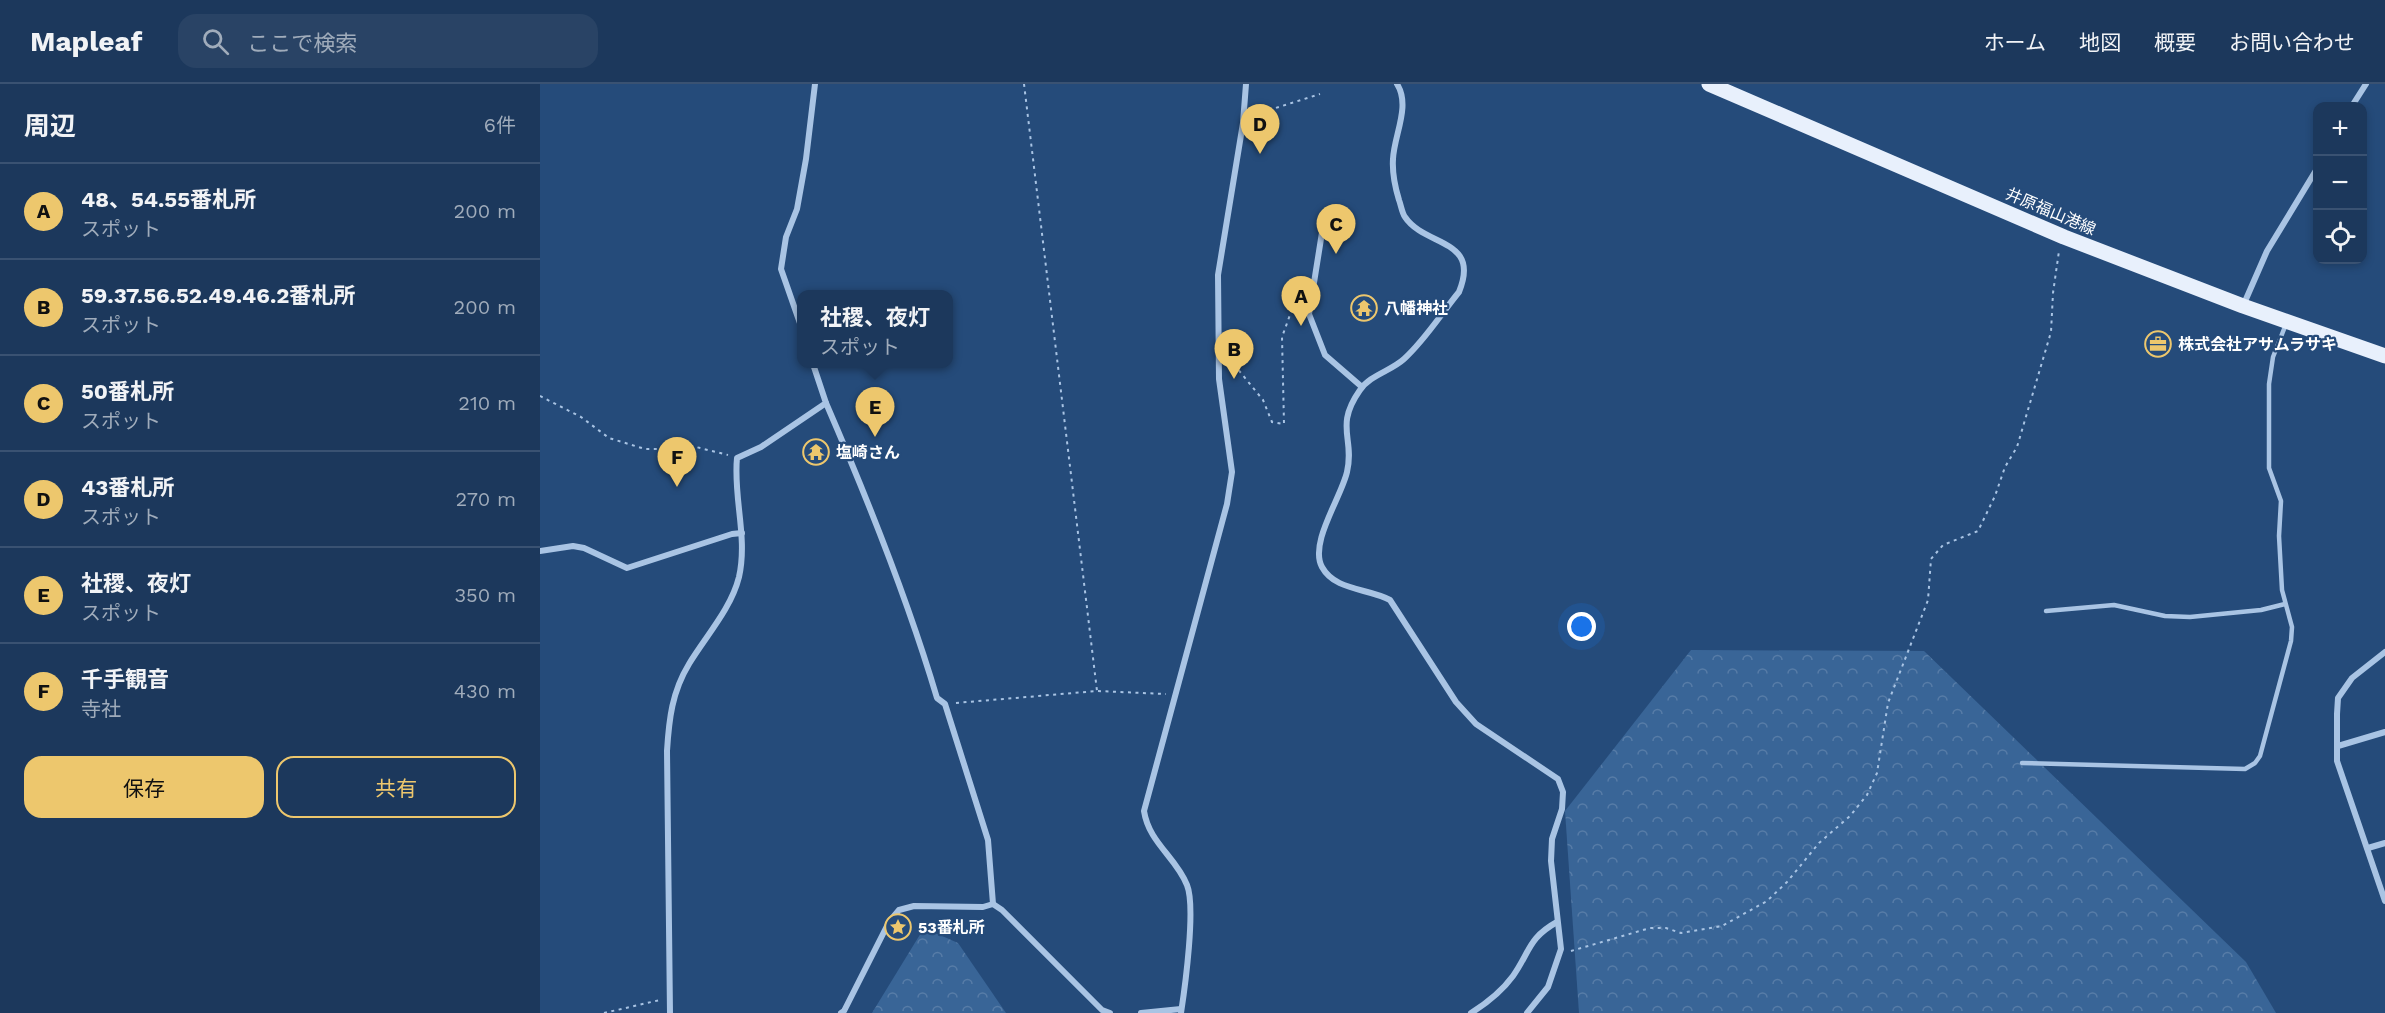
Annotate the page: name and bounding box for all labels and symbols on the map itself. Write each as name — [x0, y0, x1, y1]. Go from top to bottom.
pin: D — [1240, 104, 1280, 154]
street label: 井原福山港線 — [2003, 184, 2099, 239]
pin: C — [1316, 204, 1356, 254]
pin: A — [1282, 276, 1320, 326]
temple icon: 八幡神社 — [1349, 293, 1379, 323]
place label: 八幡神社 — [1384, 299, 1448, 318]
office icon: 株式会社アサムラサキ — [2143, 329, 2173, 359]
pin: B — [1214, 330, 1254, 379]
place label: 株式会社アサムラサキ — [2178, 335, 2337, 354]
pin: E — [856, 388, 894, 437]
temple icon: 塩崎さん — [801, 437, 831, 467]
pin: F — [658, 438, 696, 487]
place label: 塩崎さん — [836, 443, 900, 462]
your location — [1567, 612, 1596, 641]
place icon: 53番札所 — [883, 912, 913, 942]
place label: 53番札所 — [918, 918, 985, 937]

